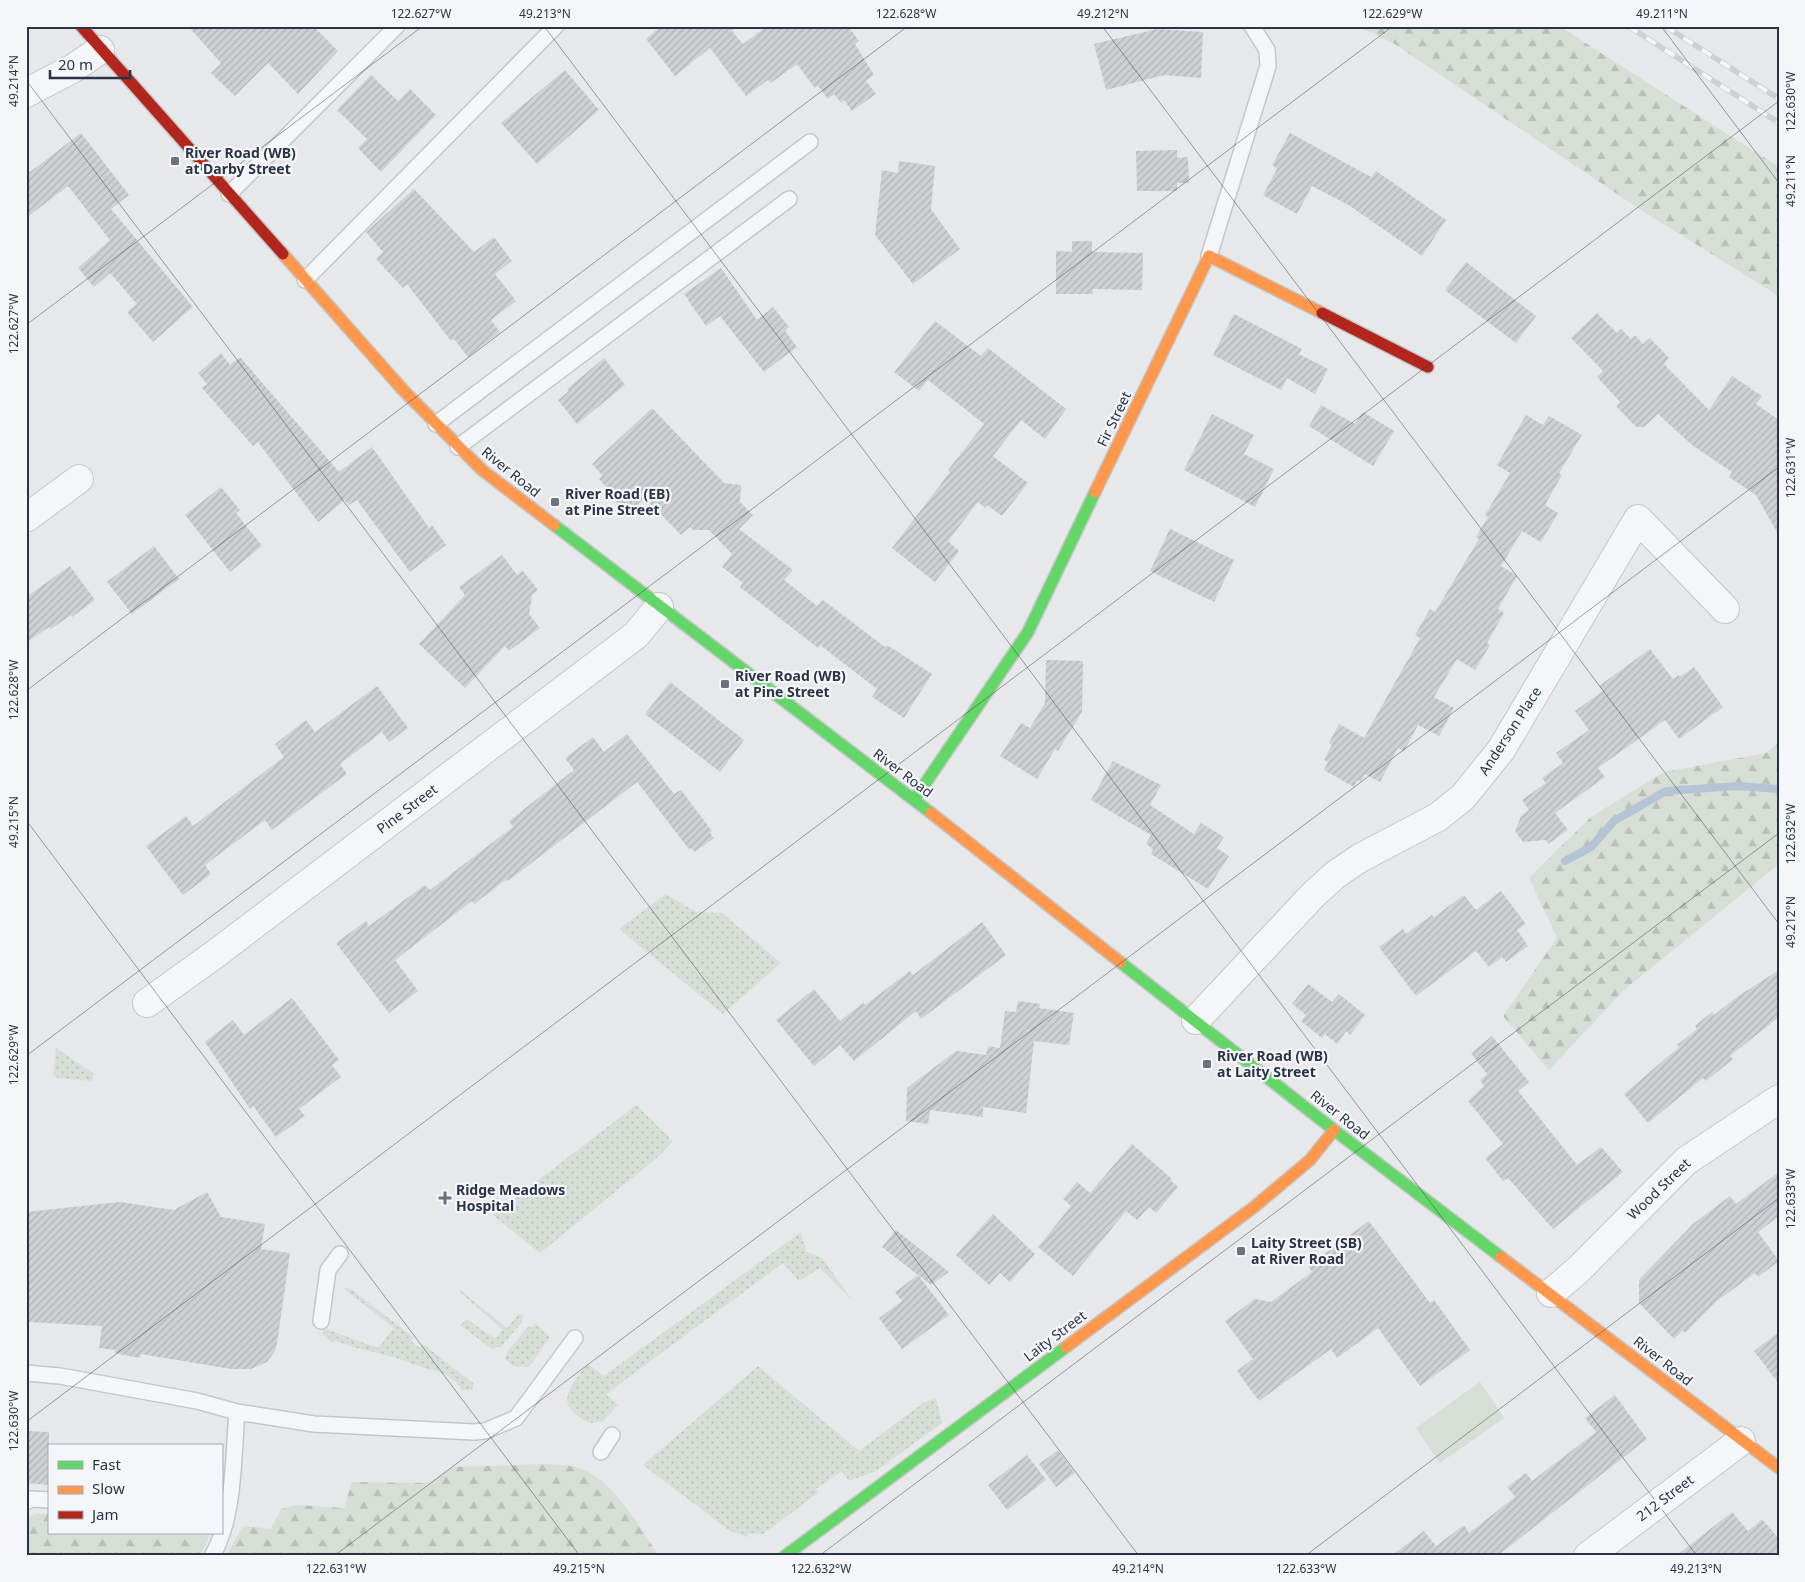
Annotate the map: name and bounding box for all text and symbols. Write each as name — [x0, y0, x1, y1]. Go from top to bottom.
text: 122.627°W — [391, 5, 451, 22]
text: 49.213°N — [519, 5, 571, 22]
text: 122.628°W — [876, 5, 936, 22]
text: 49.212°N — [1077, 5, 1129, 22]
text: 122.629°W — [1362, 5, 1422, 22]
text: 49.211°N — [1636, 5, 1688, 22]
scale bar — [50, 48, 130, 80]
text: 20 m — [58, 54, 93, 74]
text: 49.214°N — [5, 55, 22, 107]
text: 122.630°W — [1782, 72, 1799, 132]
place label: River Road (WB) at Darby Street — [185, 143, 296, 178]
marker: River Road (WB) at Darby Street — [169, 155, 181, 167]
text: 49.211°N — [1782, 155, 1799, 207]
text: 122.627°W — [5, 294, 22, 354]
street label: Fir Street — [1092, 388, 1135, 450]
text: 122.631°W — [1782, 438, 1799, 498]
street label: River Road — [478, 442, 545, 501]
place label: River Road (EB) at Pine Street — [565, 484, 670, 519]
marker: River Road (EB) at Pine Street — [549, 496, 561, 508]
text: 122.628°W — [5, 660, 22, 720]
place label: River Road (WB) at Pine Street — [735, 666, 846, 701]
marker: River Road (WB) at Pine Street — [719, 678, 731, 690]
street label: Anderson Place — [1474, 683, 1545, 779]
street label: River Road — [869, 744, 937, 801]
street label: Pine Street — [372, 780, 441, 838]
text: 49.215°N — [5, 796, 22, 848]
text: 122.632°W — [1782, 804, 1799, 864]
text: 49.212°N — [1782, 896, 1799, 948]
text: 122.629°W — [5, 1025, 22, 1085]
place label: River Road (WB) at Laity Street — [1217, 1046, 1328, 1081]
marker: River Road (WB) at Laity Street — [1201, 1058, 1213, 1070]
street label: River Road — [1307, 1085, 1374, 1144]
street label: Wood Street — [1623, 1154, 1694, 1224]
text: 122.633°W — [1782, 1169, 1799, 1229]
place label: Ridge Meadows Hospital — [456, 1180, 565, 1215]
marker: Ridge Meadows Hospital — [438, 1191, 452, 1205]
place label: Laity Street (SB) at River Road — [1251, 1233, 1362, 1268]
marker: Laity Street (SB) at River Road — [1235, 1245, 1247, 1257]
street label: Laity Street — [1020, 1306, 1090, 1365]
street label: River Road — [1630, 1331, 1697, 1390]
text: 122.630°W — [5, 1391, 22, 1451]
legend — [48, 1444, 222, 1534]
text: Fast — [92, 1454, 121, 1474]
street label: 212 Street — [1632, 1470, 1697, 1525]
text: Slow — [92, 1478, 125, 1498]
text: Jam — [90, 1504, 119, 1524]
text: 122.631°W — [306, 1560, 366, 1577]
text: 49.215°N — [553, 1560, 605, 1577]
text: 122.632°W — [791, 1560, 851, 1577]
text: 49.214°N — [1112, 1560, 1164, 1577]
text: 122.633°W — [1276, 1560, 1336, 1577]
text: 49.213°N — [1670, 1560, 1722, 1577]

